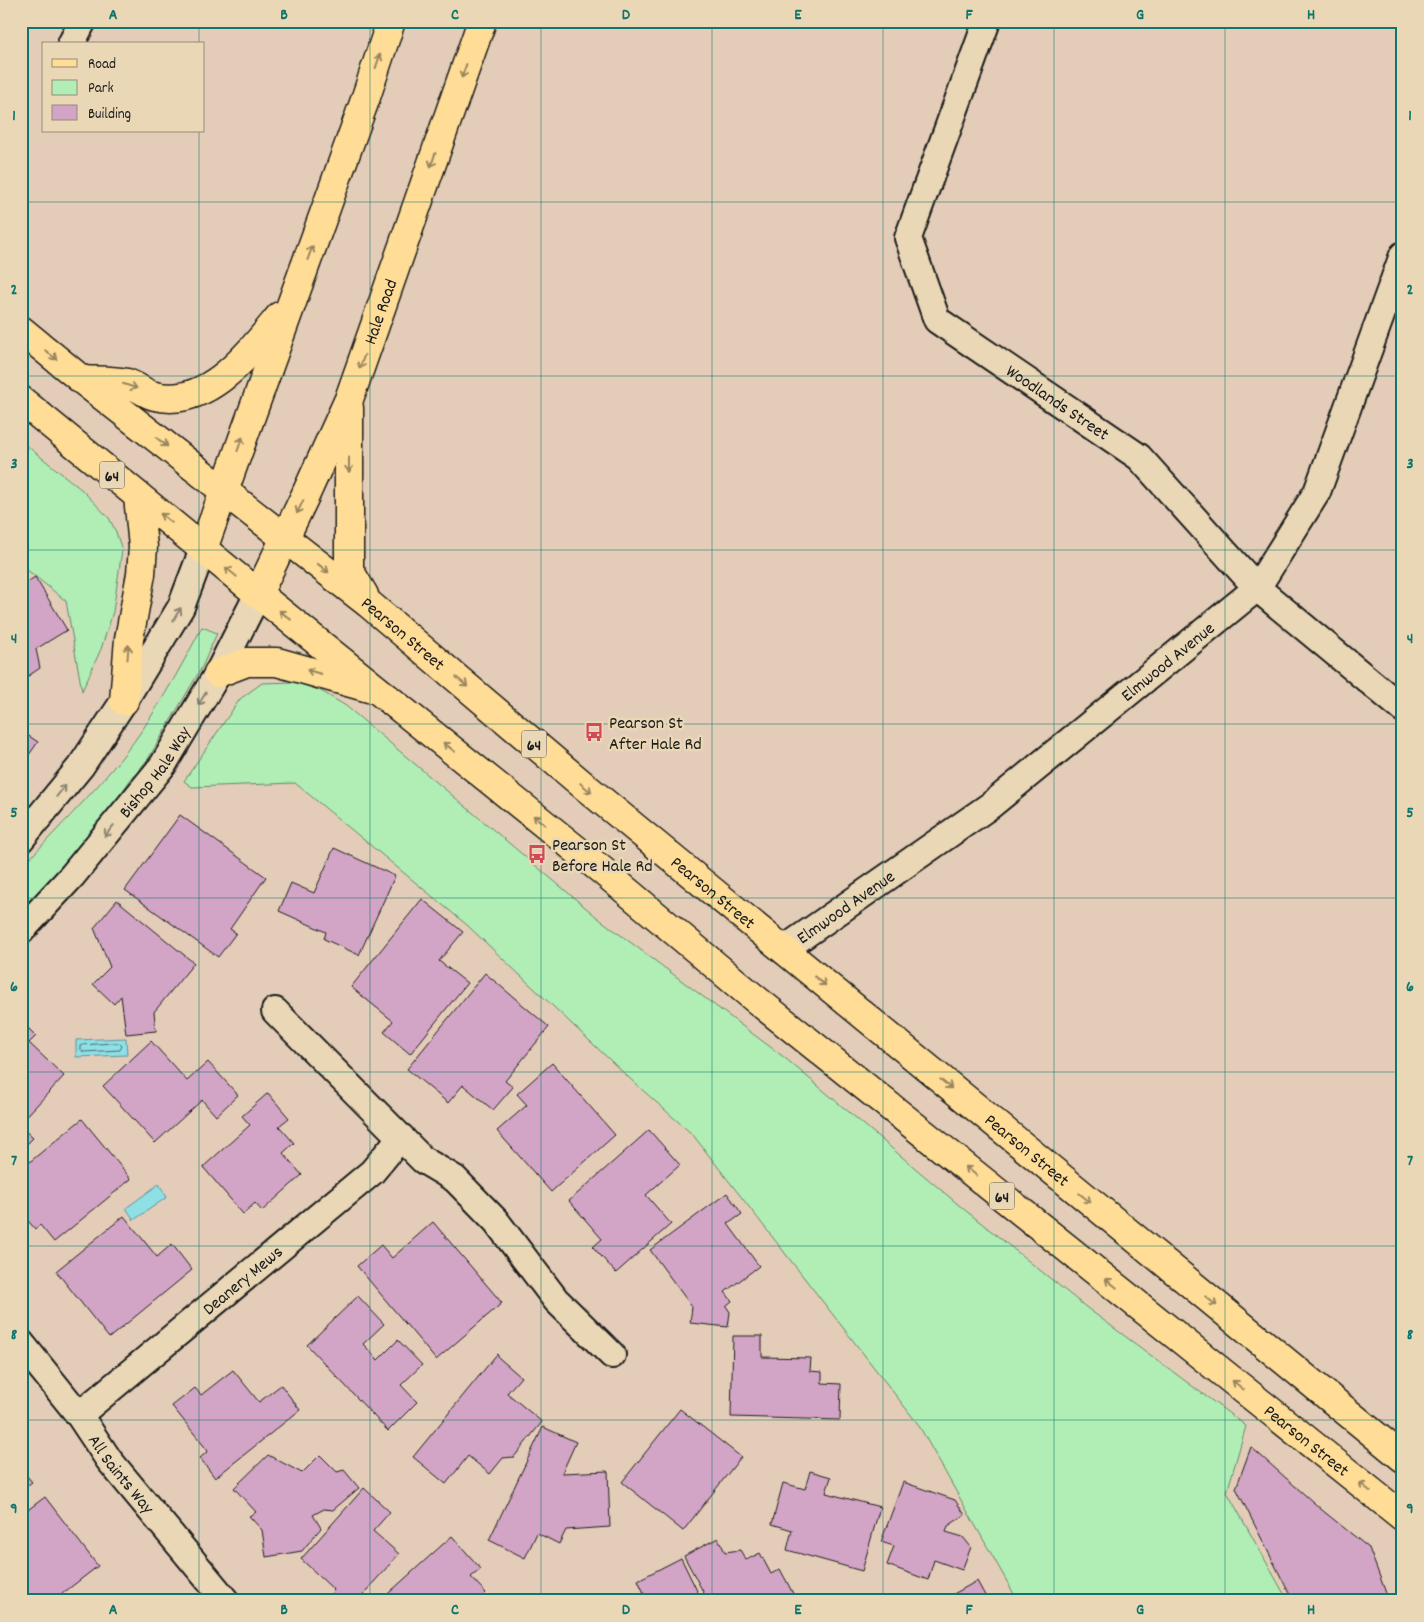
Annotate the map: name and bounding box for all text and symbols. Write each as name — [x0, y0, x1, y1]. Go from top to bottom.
text: A — [109, 4, 118, 27]
text: B — [280, 4, 288, 27]
text: C — [451, 4, 459, 27]
text: D — [622, 4, 631, 27]
text: E — [794, 4, 802, 27]
text: F — [965, 4, 973, 27]
text: G — [1136, 4, 1144, 27]
text: H — [1307, 4, 1315, 27]
legend — [42, 42, 205, 132]
one-way arrow — [374, 53, 383, 69]
text: Road — [88, 54, 116, 76]
one-way arrow — [459, 63, 468, 78]
text: Park — [88, 78, 114, 100]
text: Building — [88, 104, 131, 126]
text: 1 — [12, 105, 16, 128]
text: 1 — [1408, 105, 1412, 128]
one-way arrow — [428, 151, 437, 167]
one-way arrow — [306, 246, 315, 262]
street label: Hale Road — [359, 276, 405, 348]
text: 2 — [11, 279, 18, 302]
text: 2 — [1407, 279, 1414, 302]
one-way arrow — [45, 349, 58, 360]
one-way arrow — [357, 354, 366, 370]
street label: Woodlands Street — [1000, 360, 1113, 448]
one-way arrow — [122, 381, 138, 391]
one-way arrow — [155, 436, 168, 447]
one-way arrow — [236, 437, 245, 453]
text: 3 — [10, 453, 18, 476]
text: 3 — [1406, 453, 1414, 476]
one-way arrow — [344, 456, 354, 473]
road number: 64 — [100, 462, 124, 488]
one-way arrow — [295, 499, 304, 514]
one-way arrow — [159, 513, 172, 524]
one-way arrow — [316, 562, 329, 573]
one-way arrow — [224, 566, 237, 577]
street label: Pearson Street — [355, 592, 449, 678]
one-way arrow — [172, 608, 182, 622]
one-way arrow — [278, 610, 292, 620]
street label: Elmwood Avenue — [1117, 617, 1221, 709]
text: 4 — [11, 628, 17, 651]
text: 4 — [1407, 628, 1413, 651]
one-way arrow — [123, 644, 132, 660]
one-way arrow — [306, 667, 322, 677]
one-way arrow — [455, 677, 468, 688]
one-way arrow — [197, 692, 207, 706]
place label: Pearson St After Hale Rd — [609, 712, 702, 758]
bus stop icon: Pearson St After Hale Rd — [583, 721, 605, 743]
street label: Bishop Hale Way — [114, 722, 199, 825]
road number: 64 — [522, 731, 546, 758]
one-way arrow — [443, 742, 456, 753]
one-way arrow — [579, 782, 592, 793]
one-way arrow — [56, 784, 67, 797]
text: 5 — [10, 802, 18, 825]
text: 5 — [1406, 802, 1414, 825]
one-way arrow — [533, 814, 546, 825]
one-way arrow — [103, 825, 114, 838]
place label: Pearson St Before Hale Rd — [552, 834, 653, 880]
bus stop icon: Pearson St Before Hale Rd — [526, 843, 548, 865]
street label: Pearson Street — [664, 852, 760, 937]
street label: Elmwood Avenue — [793, 866, 901, 952]
text: 6 — [10, 976, 18, 999]
one-way arrow — [814, 976, 827, 987]
text: 6 — [1406, 976, 1414, 999]
one-way arrow — [939, 1079, 952, 1090]
street label: Pearson Street — [978, 1109, 1074, 1194]
text: 7 — [11, 1150, 17, 1173]
text: 7 — [1407, 1150, 1413, 1173]
one-way arrow — [964, 1165, 977, 1176]
road number: 64 — [990, 1182, 1014, 1210]
one-way arrow — [1079, 1193, 1092, 1204]
street label: Deanery Mews — [198, 1241, 289, 1322]
one-way arrow — [1105, 1278, 1118, 1289]
one-way arrow — [1204, 1296, 1217, 1307]
text: 8 — [11, 1324, 18, 1347]
text: 8 — [1407, 1324, 1414, 1347]
one-way arrow — [1232, 1379, 1245, 1390]
street label: Pearson Street — [1257, 1400, 1354, 1484]
street label: All Saints Way — [80, 1430, 159, 1521]
one-way arrow — [1359, 1481, 1372, 1492]
text: 9 — [10, 1498, 18, 1521]
text: 9 — [1406, 1498, 1414, 1521]
text: A — [109, 1599, 118, 1622]
text: B — [280, 1599, 288, 1622]
text: C — [451, 1599, 459, 1622]
text: D — [622, 1599, 631, 1622]
text: E — [794, 1599, 802, 1622]
text: F — [965, 1599, 973, 1622]
text: G — [1136, 1599, 1144, 1622]
text: H — [1307, 1599, 1315, 1622]

